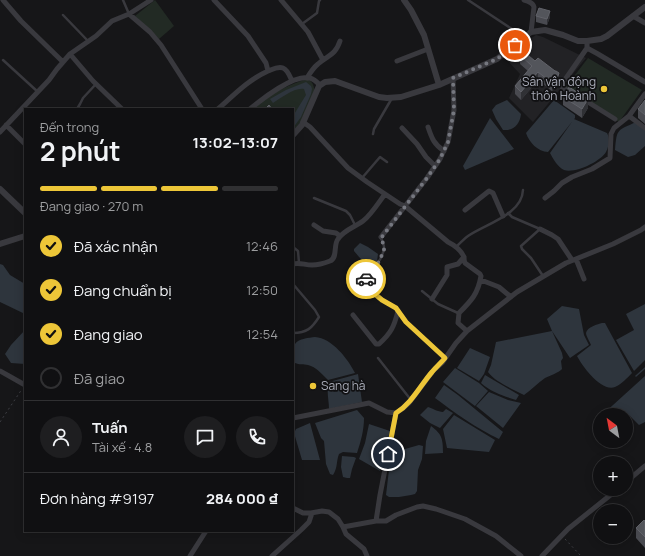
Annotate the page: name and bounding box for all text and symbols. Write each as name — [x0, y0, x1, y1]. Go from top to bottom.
pin — [498, 28, 532, 62]
icon: bag — [504, 34, 526, 56]
place label: Sân vận động thôn Hoành — [522, 73, 596, 104]
marker: Sân vận động thôn Hoành — [599, 84, 609, 94]
text: Đến trong — [40, 118, 99, 136]
text: 13:02–13:07 — [192, 132, 278, 153]
text: 2 phút — [40, 133, 120, 169]
text: Đang giao · 270 m — [40, 197, 143, 215]
icon: check — [40, 235, 62, 257]
text: Đã xác nhận — [74, 236, 158, 257]
text: 12:46 — [246, 237, 278, 255]
courier — [346, 259, 386, 299]
icon: car — [355, 268, 377, 290]
icon: check — [40, 279, 62, 301]
text: Đang chuẩn bị — [74, 280, 172, 301]
text: 12:50 — [246, 281, 278, 299]
icon: check — [40, 323, 62, 345]
text: Đang giao — [74, 324, 143, 345]
text: 12:54 — [246, 325, 278, 343]
text: Đã giao — [74, 368, 125, 389]
place label: Sang hà — [321, 377, 366, 394]
marker: Sang hà — [308, 381, 318, 391]
north arrow — [593, 408, 633, 448]
map controls — [593, 408, 633, 544]
button: person — [40, 416, 82, 458]
button: chat — [184, 416, 226, 458]
button: phone — [236, 416, 278, 458]
text: Tuấn — [92, 417, 128, 438]
pin — [371, 437, 405, 471]
text: Tài xế · 4.8 — [92, 438, 152, 456]
icon: home — [377, 443, 399, 465]
button: + — [593, 456, 633, 496]
text: Đơn hàng #9197 — [40, 488, 154, 509]
text: 284 000 ₫ — [206, 488, 278, 509]
button: − — [593, 504, 633, 544]

